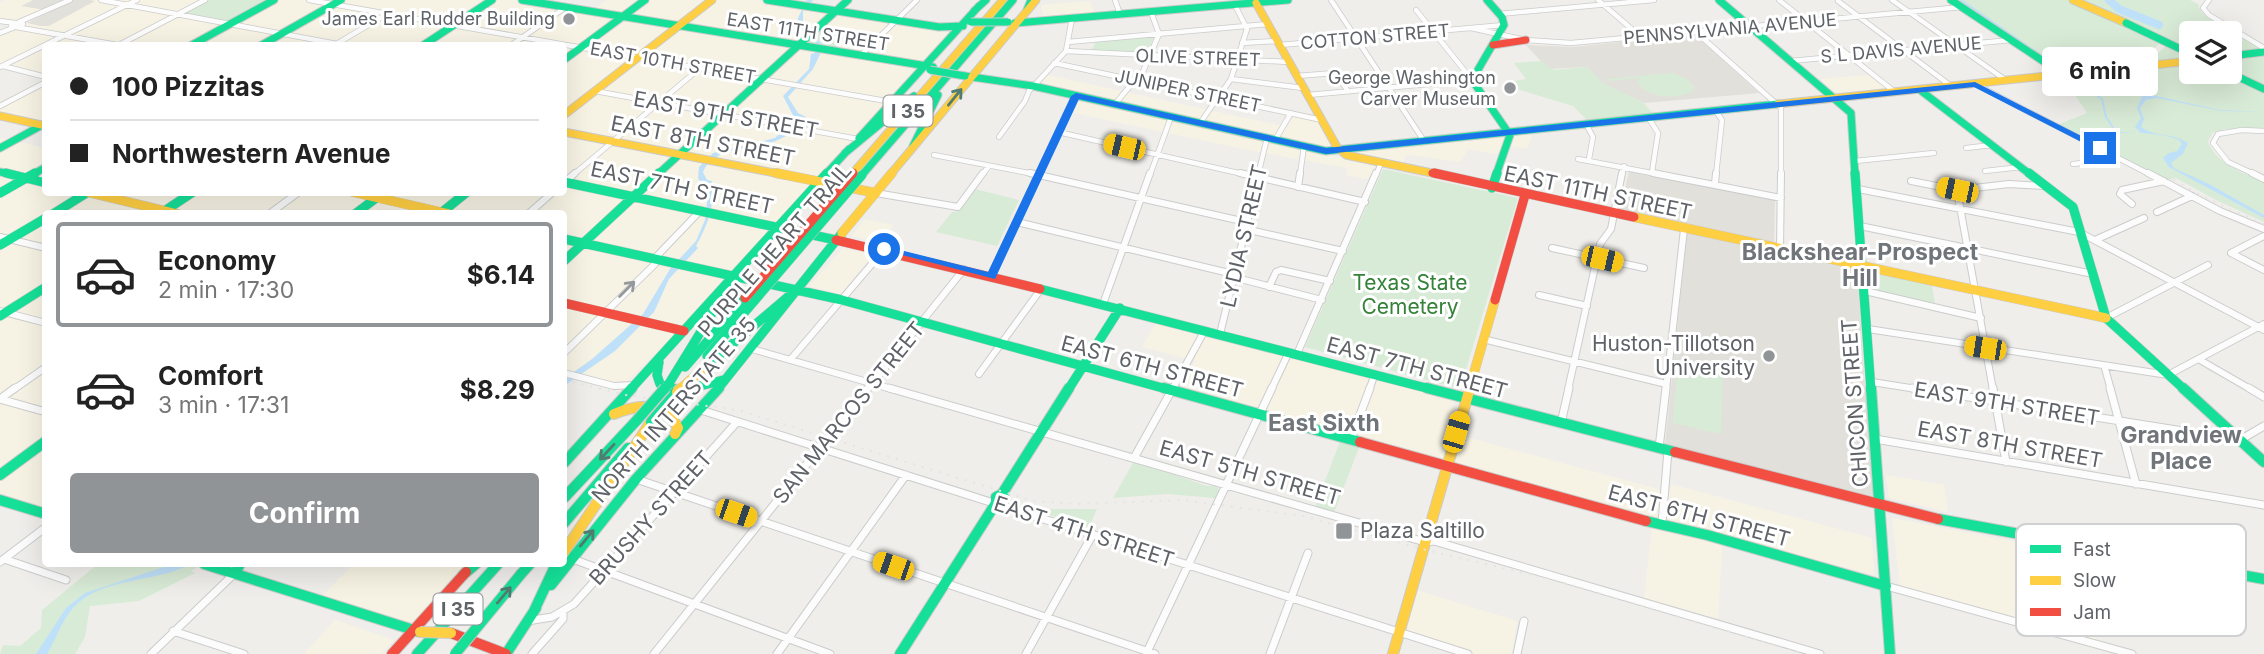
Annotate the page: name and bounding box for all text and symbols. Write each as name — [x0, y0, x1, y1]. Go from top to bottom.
place label: James Earl Rudder Building — [322, 8, 555, 29]
street label: EAST 11TH STREET — [725, 8, 891, 55]
street label: PENNSYLVANIA AVENUE — [1623, 9, 1837, 48]
marker: James Earl Rudder Building — [561, 11, 577, 27]
street label: COTTON STREET — [1300, 20, 1450, 53]
map controls — [2179, 21, 2242, 84]
button: layers — [2179, 21, 2242, 84]
street label: S L DAVIS AVENUE — [1820, 32, 1982, 67]
street label: EAST 10TH STREET — [588, 38, 758, 87]
street label: OLIVE STREET — [1135, 45, 1261, 70]
callout: 6 min — [2042, 46, 2158, 96]
text: 6 min — [2069, 57, 2131, 85]
street label: JUNIPER STREET — [1113, 65, 1263, 116]
place label: George Washington Carver Museum — [1328, 67, 1496, 109]
text: 100 Pizzitas — [112, 71, 264, 102]
marker: George Washington Carver Museum — [1502, 80, 1518, 96]
street label: EAST 9TH STREET — [632, 86, 821, 143]
one-way arrow — [947, 88, 963, 106]
road number: I 35 — [884, 96, 932, 127]
street label: EAST 8TH STREET — [609, 110, 797, 171]
car — [1102, 132, 1147, 162]
route end — [2084, 132, 2116, 164]
text: Northwestern Avenue — [112, 138, 390, 169]
street label: EAST 7TH STREET — [588, 156, 776, 219]
street label: PURPLE HEART TRAIL — [693, 158, 857, 341]
street label: EAST 11TH STREET — [1502, 160, 1694, 225]
street label: LYDIA STREET — [1215, 162, 1272, 310]
car — [1935, 175, 1980, 205]
route start — [868, 233, 900, 265]
district label: Blackshear-Prospect Hill — [1742, 238, 1979, 292]
icon: car — [74, 243, 137, 306]
car — [1580, 244, 1625, 274]
text: Economy — [158, 245, 276, 276]
text: $6.14 — [467, 259, 535, 290]
park label: Texas State Cemetery — [1352, 270, 1468, 319]
text: 2 min · 17:30 — [158, 276, 294, 304]
one-way arrow — [619, 280, 636, 297]
street label: NORTH INTERSTATE 35 — [586, 312, 761, 507]
street label: SAN MARCOS STREET — [768, 317, 930, 509]
street label: CHICON STREET — [1836, 318, 1873, 488]
street label: EAST 6TH STREET — [1058, 330, 1246, 403]
street label: EAST 7TH STREET — [1324, 331, 1510, 404]
place label: Huston-Tillotson University — [1592, 331, 1755, 380]
car — [1963, 334, 2008, 362]
marker: Huston-Tillotson University — [1761, 348, 1777, 364]
icon: car — [74, 358, 137, 421]
text: Comfort — [158, 360, 263, 391]
text: $8.29 — [460, 374, 535, 405]
street label: EAST 9TH STREET — [1913, 376, 2102, 431]
text: 3 min · 17:31 — [158, 391, 289, 419]
district label: East Sixth — [1268, 409, 1380, 437]
car — [1441, 409, 1472, 455]
street label: EAST 8TH STREET — [1916, 416, 2105, 473]
district label: Grandview Place — [2120, 421, 2242, 475]
street label: EAST 5TH STREET — [1157, 435, 1344, 510]
one-way arrow — [599, 443, 616, 460]
street label: BRUSHY STREET — [584, 446, 717, 590]
button: Confirm — [70, 473, 539, 553]
street label: EAST 6TH STREET — [1605, 479, 1793, 552]
street label: EAST 4TH STREET — [991, 491, 1177, 572]
car — [713, 496, 760, 530]
place label: Plaza Saltillo — [1360, 518, 1485, 543]
marker: Plaza Saltillo — [1334, 521, 1354, 541]
legend — [2016, 524, 2246, 636]
one-way arrow — [579, 529, 595, 547]
text: Fast — [2073, 538, 2111, 561]
car — [870, 549, 917, 583]
text: Slow — [2073, 569, 2116, 592]
one-way arrow — [496, 587, 512, 605]
road number: I 35 — [434, 594, 482, 624]
text: Jam — [2073, 601, 2111, 624]

